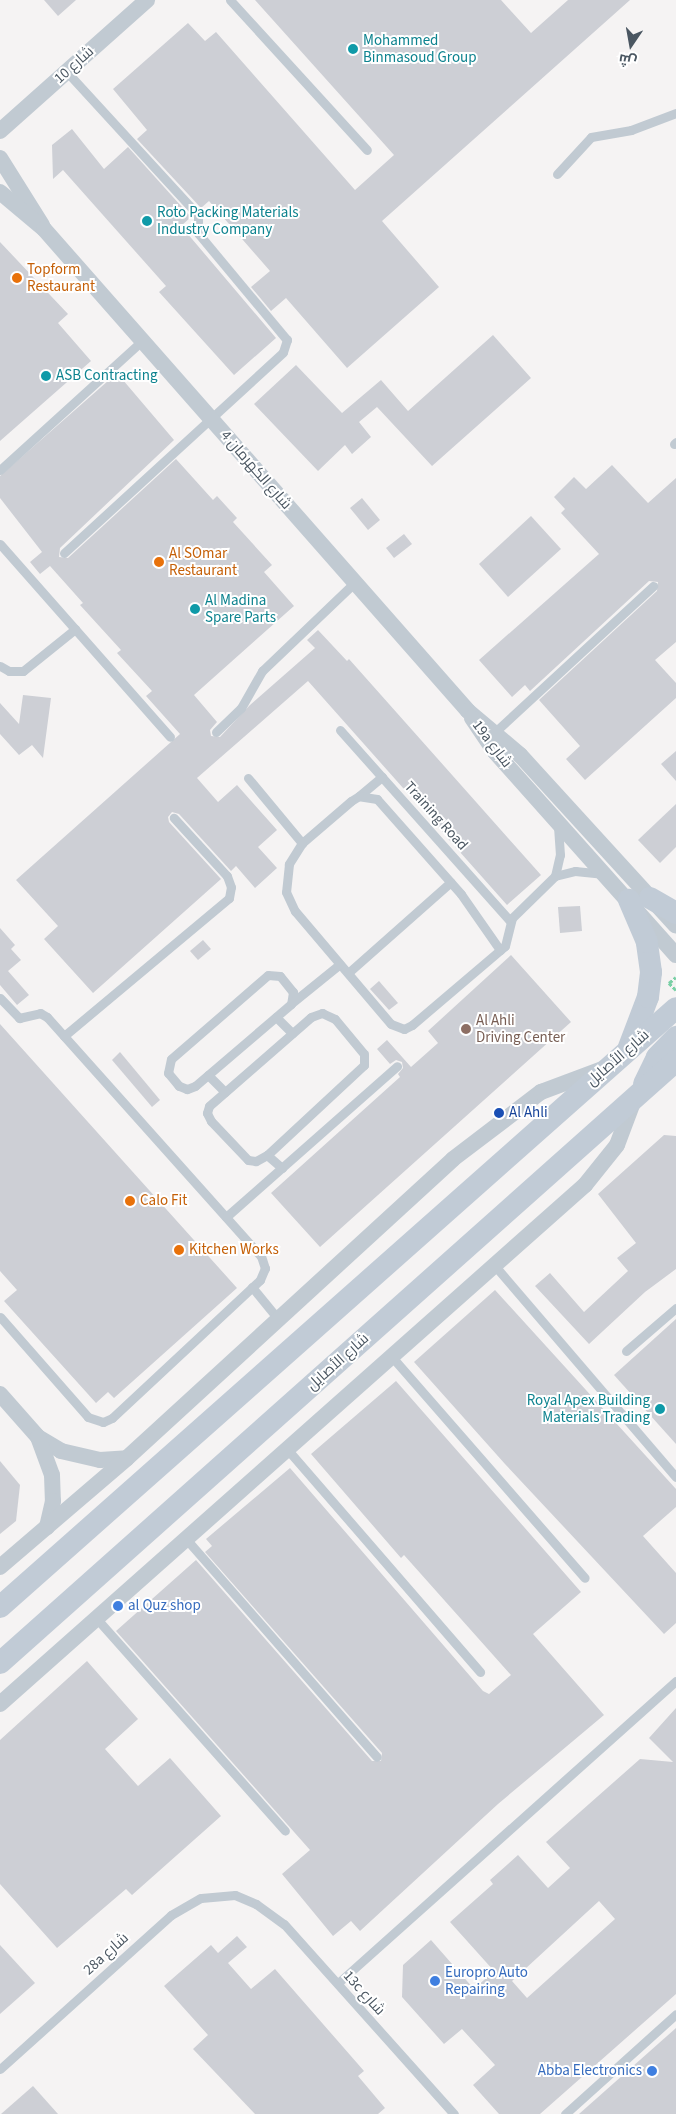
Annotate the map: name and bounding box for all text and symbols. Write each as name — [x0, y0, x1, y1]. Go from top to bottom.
north arrow — [606, 20, 656, 70]
place label: Mohammed Binmasoud Group — [363, 31, 477, 66]
street label: شارع 10 — [51, 43, 97, 87]
marker: Mohammed Binmasoud Group — [347, 43, 359, 55]
text: ش — [617, 48, 639, 71]
place label: Roto Packing Materials Industry Company — [157, 203, 299, 238]
marker: Roto Packing Materials Industry Company — [141, 215, 153, 227]
place label: Topform Restaurant — [27, 260, 95, 295]
marker: Topform Restaurant — [11, 272, 23, 284]
place label: ASB Contracting — [56, 367, 158, 385]
marker: ASB Contracting — [40, 370, 52, 382]
street label: شارع الكهرمان 4 — [217, 427, 295, 513]
place label: Al SOmar Restaurant — [169, 544, 237, 579]
marker: Al SOmar Restaurant — [153, 556, 165, 568]
place label: Al Madina Spare Parts — [205, 591, 276, 626]
marker: Al Madina Spare Parts — [189, 603, 201, 615]
street label: 19a شارع — [468, 717, 516, 771]
street label: Training Road — [400, 778, 472, 854]
place label: Al Ahli Driving Center — [476, 1011, 565, 1046]
marker: Al Ahli Driving Center — [460, 1023, 472, 1035]
street label: شارع الأصايل — [583, 1026, 653, 1090]
place label: Al Ahli — [509, 1104, 548, 1122]
marker: Al Ahli — [493, 1107, 505, 1119]
place label: Calo Fit — [140, 1192, 187, 1210]
marker: Calo Fit — [124, 1195, 136, 1207]
place label: Kitchen Works — [189, 1241, 279, 1259]
marker: Kitchen Works — [173, 1244, 185, 1256]
street label: شارع الأصايل — [303, 1330, 373, 1394]
place label: Royal Apex Building Materials Trading — [527, 1391, 650, 1426]
marker: Royal Apex Building Materials Trading — [654, 1403, 666, 1415]
place label: al Quz shop — [128, 1597, 201, 1615]
marker: al Quz shop — [112, 1600, 124, 1612]
street label: 28a شارع — [80, 1929, 132, 1979]
place label: Europro Auto Repairing — [445, 1963, 528, 1998]
street label: 13c شارع — [339, 1967, 389, 2019]
marker: Europro Auto Repairing — [429, 1975, 441, 1987]
place label: Abba Electronics — [538, 2062, 642, 2080]
marker: Abba Electronics — [646, 2065, 658, 2077]

